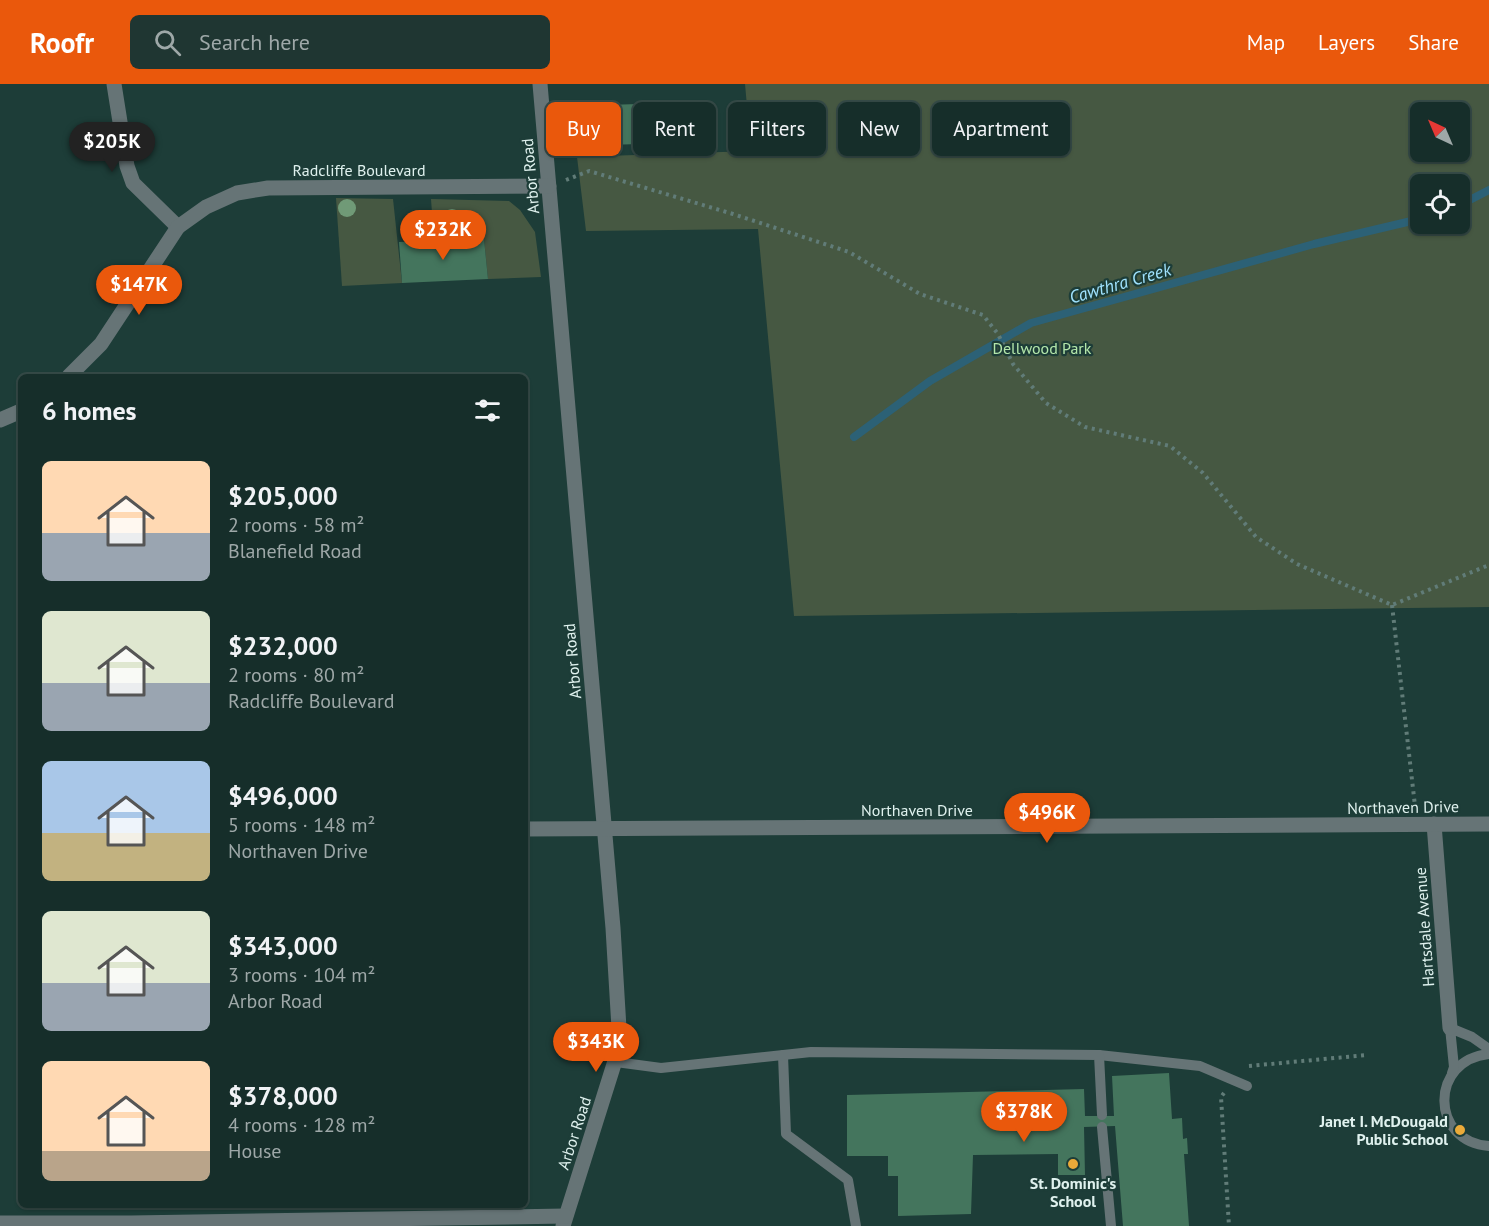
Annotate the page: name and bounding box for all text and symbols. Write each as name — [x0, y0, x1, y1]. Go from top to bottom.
search box — [130, 15, 550, 69]
text: Roofr — [30, 24, 94, 61]
icon: search — [151, 26, 184, 59]
text: Search here — [199, 28, 310, 56]
text: Map — [1247, 29, 1285, 56]
text: Layers — [1318, 29, 1375, 56]
text: Share — [1408, 29, 1459, 56]
chip: Buy — [546, 102, 621, 156]
chip: Rent — [633, 102, 716, 156]
chip: Filters — [728, 102, 826, 156]
chip: New — [838, 102, 920, 156]
chip: Apartment — [932, 102, 1070, 156]
north arrow — [1410, 102, 1470, 162]
map controls — [1410, 102, 1470, 234]
pin: $205K — [70, 122, 154, 173]
text: $205K — [83, 128, 141, 154]
street label: Arbor Road — [517, 137, 543, 215]
street label: Radcliffe Boulevard — [292, 160, 426, 180]
button: locate — [1410, 174, 1470, 234]
pin: $232K — [401, 210, 485, 261]
text: $232K — [414, 216, 472, 242]
water label: Cawthra Creek — [1066, 257, 1174, 308]
pin: $147K — [97, 265, 181, 316]
text: $147K — [110, 271, 168, 297]
park label: Dellwood Park — [993, 338, 1092, 358]
text: 6 homes — [42, 394, 137, 427]
icon: filters — [471, 394, 504, 427]
text: $205,000 — [228, 479, 338, 512]
icon: home — [90, 485, 162, 557]
text: 2 rooms · 58 m² — [228, 512, 364, 538]
text: Blanefield Road — [228, 538, 362, 564]
street label: Arbor Road — [559, 622, 585, 700]
text: $232,000 — [228, 629, 338, 662]
icon: home — [90, 635, 162, 707]
text: 2 rooms · 80 m² — [228, 662, 364, 688]
text: Radcliffe Boulevard — [228, 688, 395, 714]
text: $496,000 — [228, 779, 338, 812]
icon: home — [90, 785, 162, 857]
pin: $496K — [1005, 793, 1089, 844]
street label: Northaven Drive — [1347, 796, 1459, 818]
text: $496K — [1018, 799, 1076, 825]
street label: Northaven Drive — [861, 800, 973, 820]
text: 5 rooms · 148 m² — [228, 812, 375, 838]
text: Northaven Drive — [228, 838, 368, 864]
street label: Hartsdale Avenue — [1410, 867, 1438, 987]
text: $343,000 — [228, 929, 338, 962]
icon: home — [90, 935, 162, 1007]
text: 3 rooms · 104 m² — [228, 962, 375, 988]
text: Arbor Road — [228, 988, 323, 1014]
pin: $343K — [554, 1022, 638, 1073]
text: $343K — [567, 1028, 625, 1054]
text: $378,000 — [228, 1079, 338, 1112]
icon: home — [90, 1085, 162, 1157]
pin: $378K — [982, 1092, 1066, 1143]
street label: Arbor Road — [553, 1094, 595, 1172]
text: $378K — [995, 1098, 1053, 1124]
place label: Janet I. McDougald Public School — [1319, 1111, 1448, 1149]
text: 4 rooms · 128 m² — [228, 1112, 375, 1138]
marker: Janet I. McDougald Public School — [1453, 1123, 1467, 1137]
text: House — [228, 1138, 282, 1164]
marker: St. Dominic's School — [1066, 1157, 1080, 1171]
place label: St. Dominic's School — [1030, 1173, 1116, 1211]

